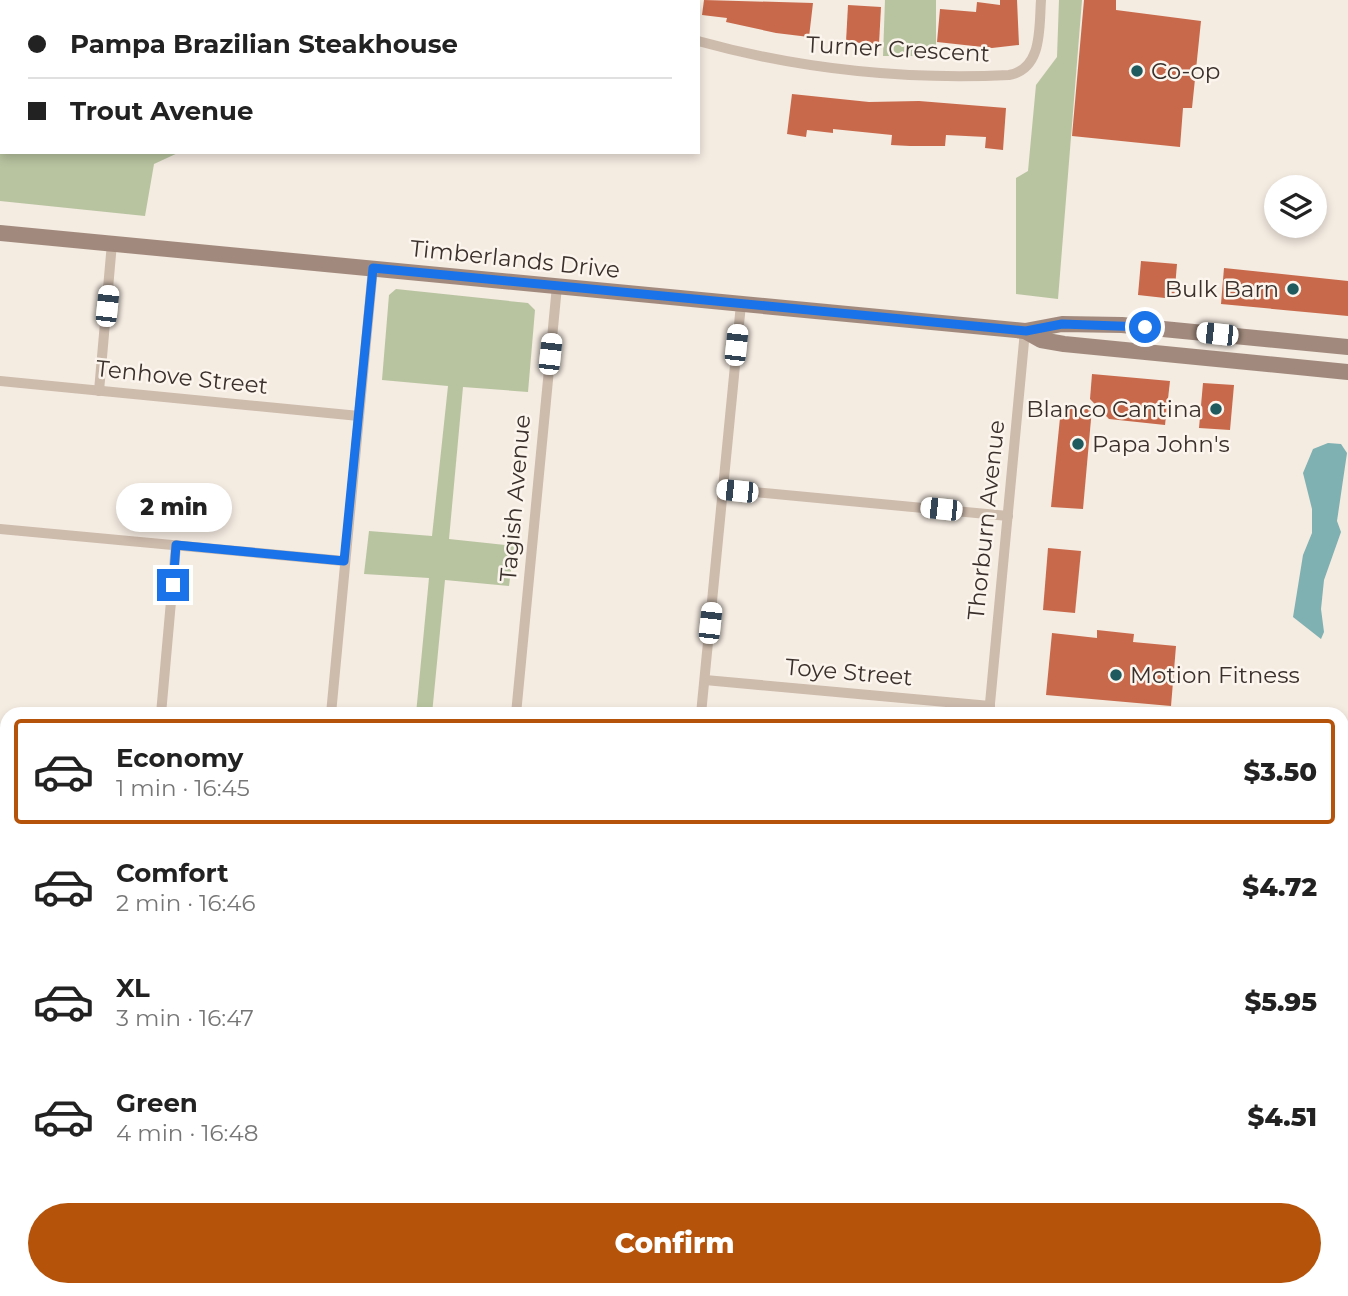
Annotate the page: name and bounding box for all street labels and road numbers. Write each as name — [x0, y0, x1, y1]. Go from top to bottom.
street label: Turner Crescent — [805, 30, 991, 68]
street label: Timberlands Drive — [409, 234, 621, 284]
street label: Tenhove Street — [95, 354, 269, 400]
street label: Tagish Avenue — [494, 413, 536, 583]
street label: Thorburn Avenue — [962, 419, 1010, 621]
street label: Toye Street — [784, 652, 914, 692]

